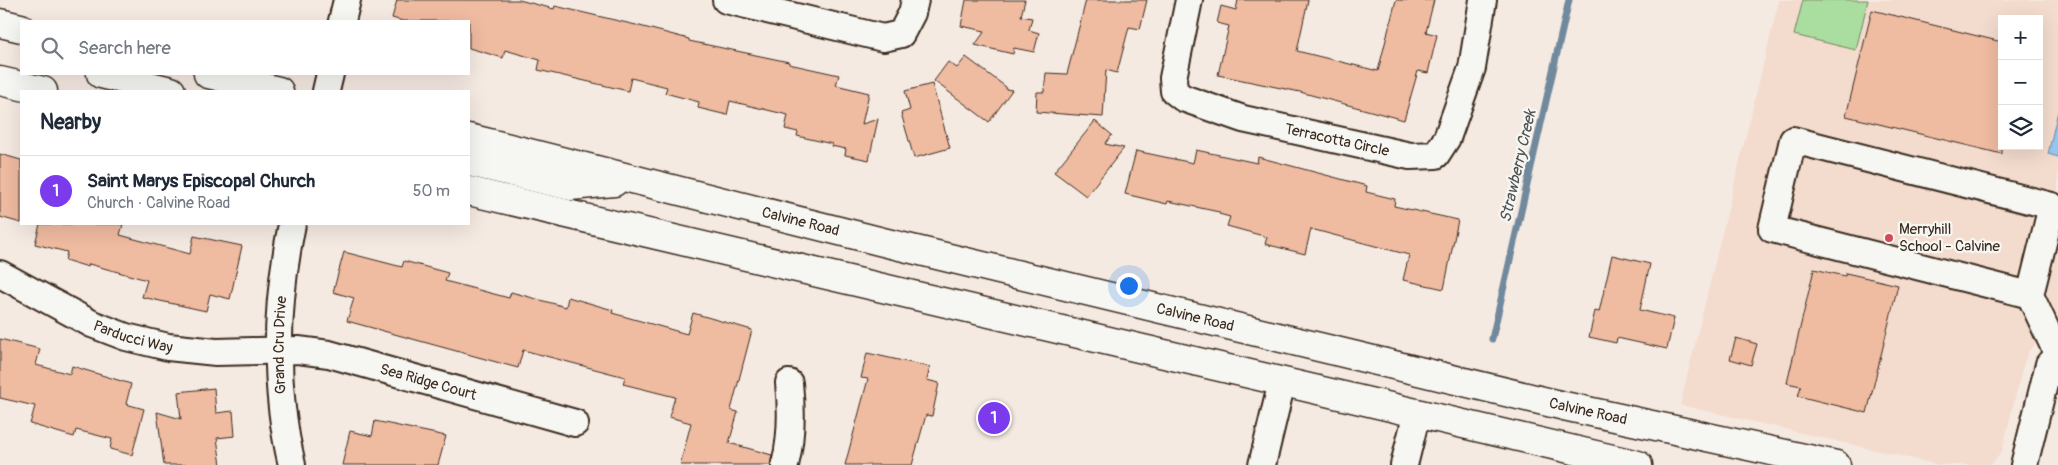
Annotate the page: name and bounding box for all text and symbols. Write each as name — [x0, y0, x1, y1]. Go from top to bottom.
map controls — [1998, 15, 2043, 150]
button: + — [1998, 15, 2043, 60]
search box — [20, 20, 470, 75]
icon: search — [38, 34, 66, 62]
text: Search here — [78, 36, 171, 60]
button: − — [1998, 60, 2043, 105]
button: layers — [1998, 105, 2043, 150]
water label: Strawberry Creek — [1495, 107, 1541, 224]
text: Nearby — [40, 109, 101, 136]
street label: Terracotta Circle — [1283, 120, 1392, 161]
text: Saint Marys Episcopal Church — [87, 169, 315, 193]
text: 1 — [53, 181, 59, 201]
text: 50 m — [413, 181, 450, 201]
text: Church · Calvine Road — [87, 193, 230, 213]
street label: Calvine Road — [760, 203, 841, 241]
place label: Merryhill School - Calvine — [1899, 220, 2001, 256]
marker: Merryhill School - Calvine — [1883, 232, 1895, 244]
your location — [1116, 273, 1142, 299]
street label: Grand Cru Drive — [270, 294, 291, 395]
street label: Calvine Road — [1154, 299, 1236, 336]
street label: Parducci Way — [91, 316, 174, 357]
street label: Sea Ridge Court — [378, 360, 480, 405]
street label: Calvine Road — [1547, 394, 1629, 429]
pin: 1 — [978, 399, 1010, 437]

